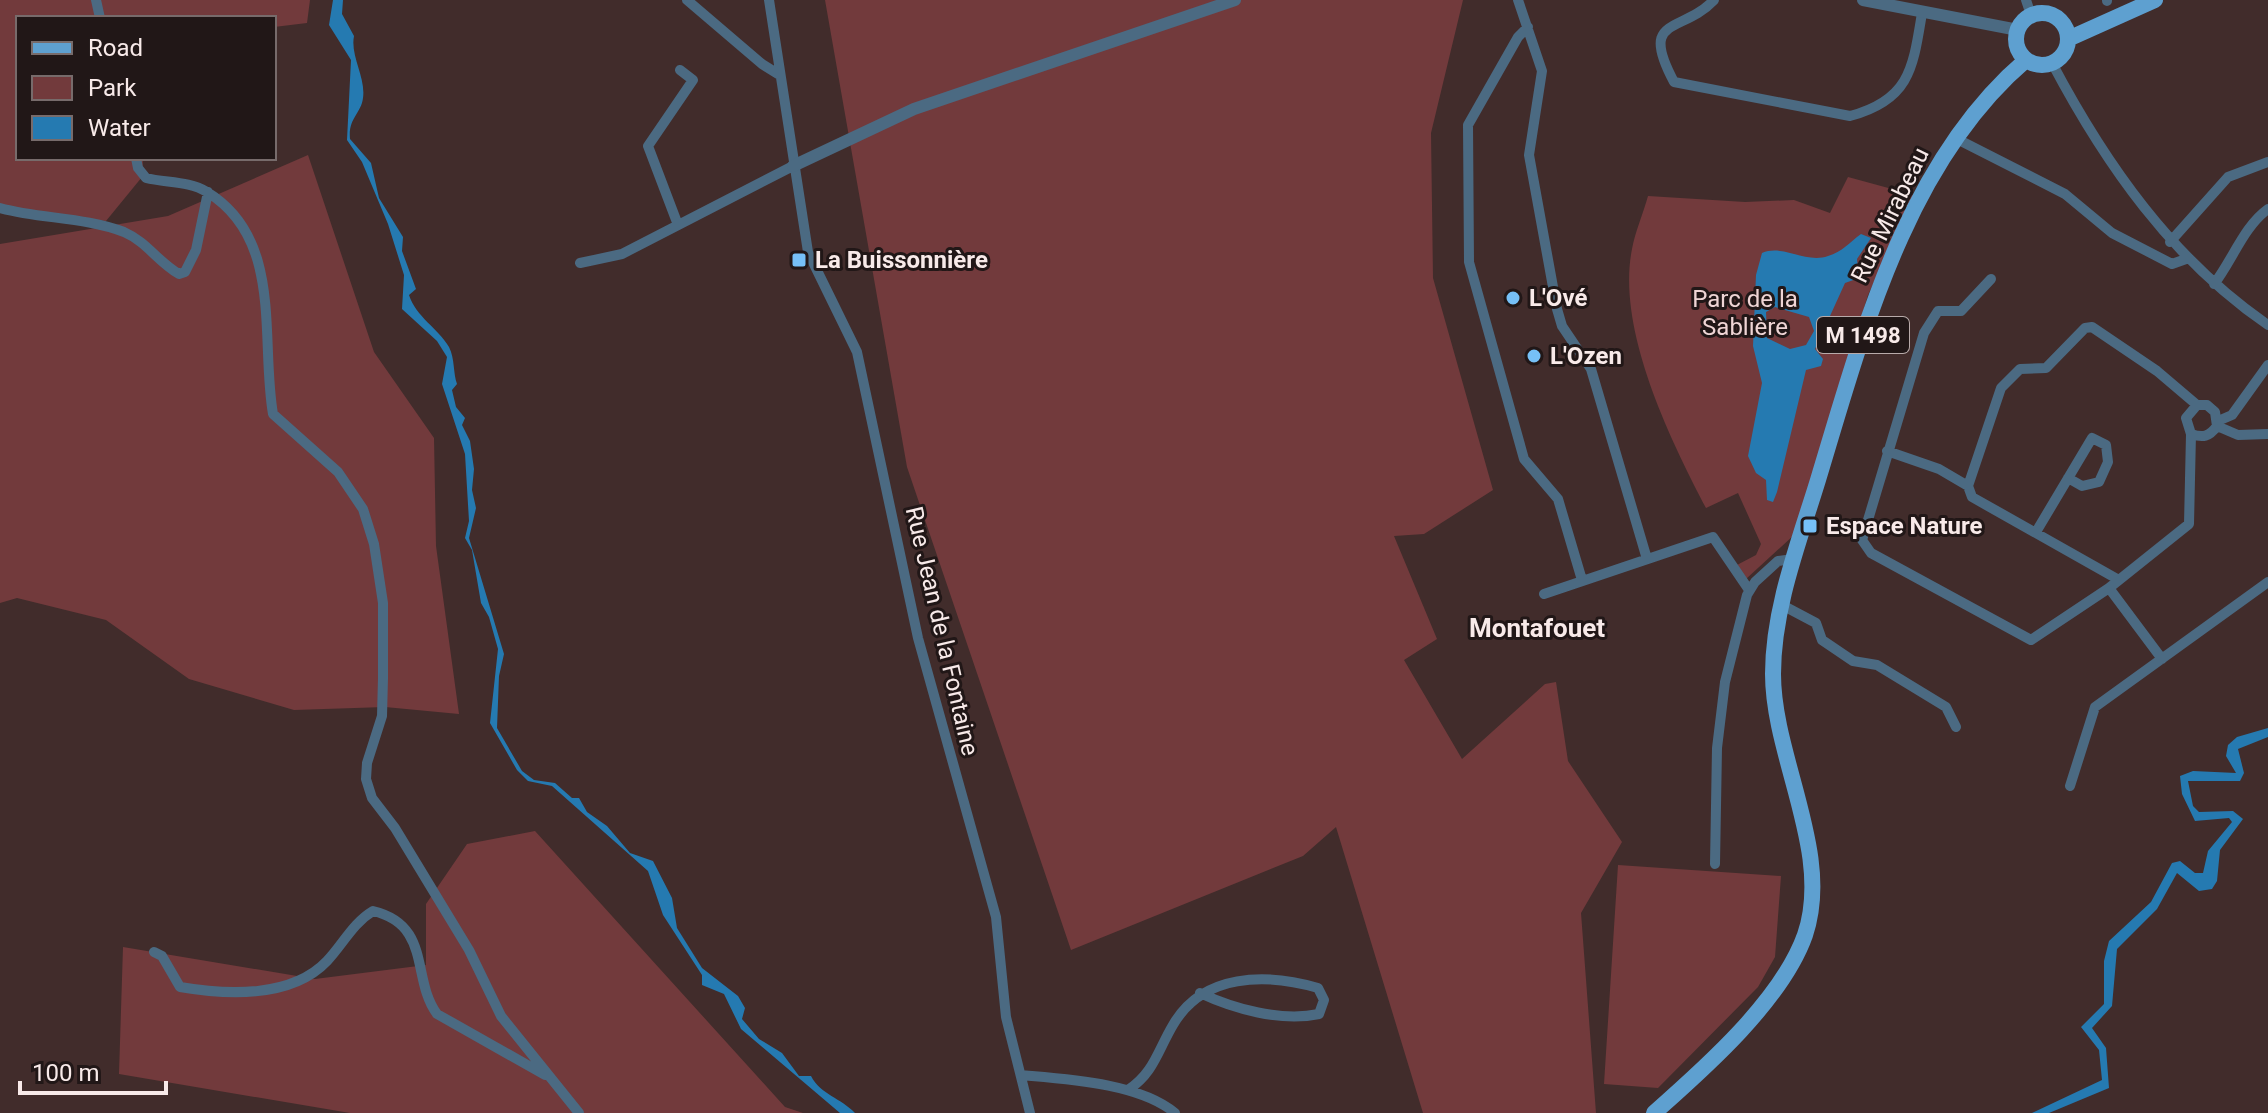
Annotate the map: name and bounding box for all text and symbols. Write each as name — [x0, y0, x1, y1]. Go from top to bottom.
legend — [16, 16, 276, 160]
text: Road — [88, 34, 143, 62]
text: Park — [88, 74, 137, 102]
text: Water — [88, 114, 151, 142]
street label: Rue Mirabeau — [1845, 143, 1935, 287]
place label: La Buissonnière — [815, 246, 988, 274]
marker: La Buissonnière — [790, 251, 808, 269]
place label: L'Ové — [1529, 284, 1587, 312]
park label: Parc de la Sablière — [1692, 285, 1798, 341]
marker: L'Ové — [1504, 289, 1522, 307]
road number: M 1498 — [1817, 317, 1909, 353]
place label: L'Ozen — [1550, 342, 1622, 370]
marker: L'Ozen — [1525, 347, 1543, 365]
street label: Rue Jean de la Fontaine — [900, 504, 984, 758]
place label: Espace Nature — [1826, 512, 1983, 540]
marker: Espace Nature — [1801, 517, 1819, 535]
district label: Montafouet — [1469, 613, 1605, 643]
scale bar — [20, 1045, 166, 1095]
text: 100 m — [32, 1059, 99, 1087]

